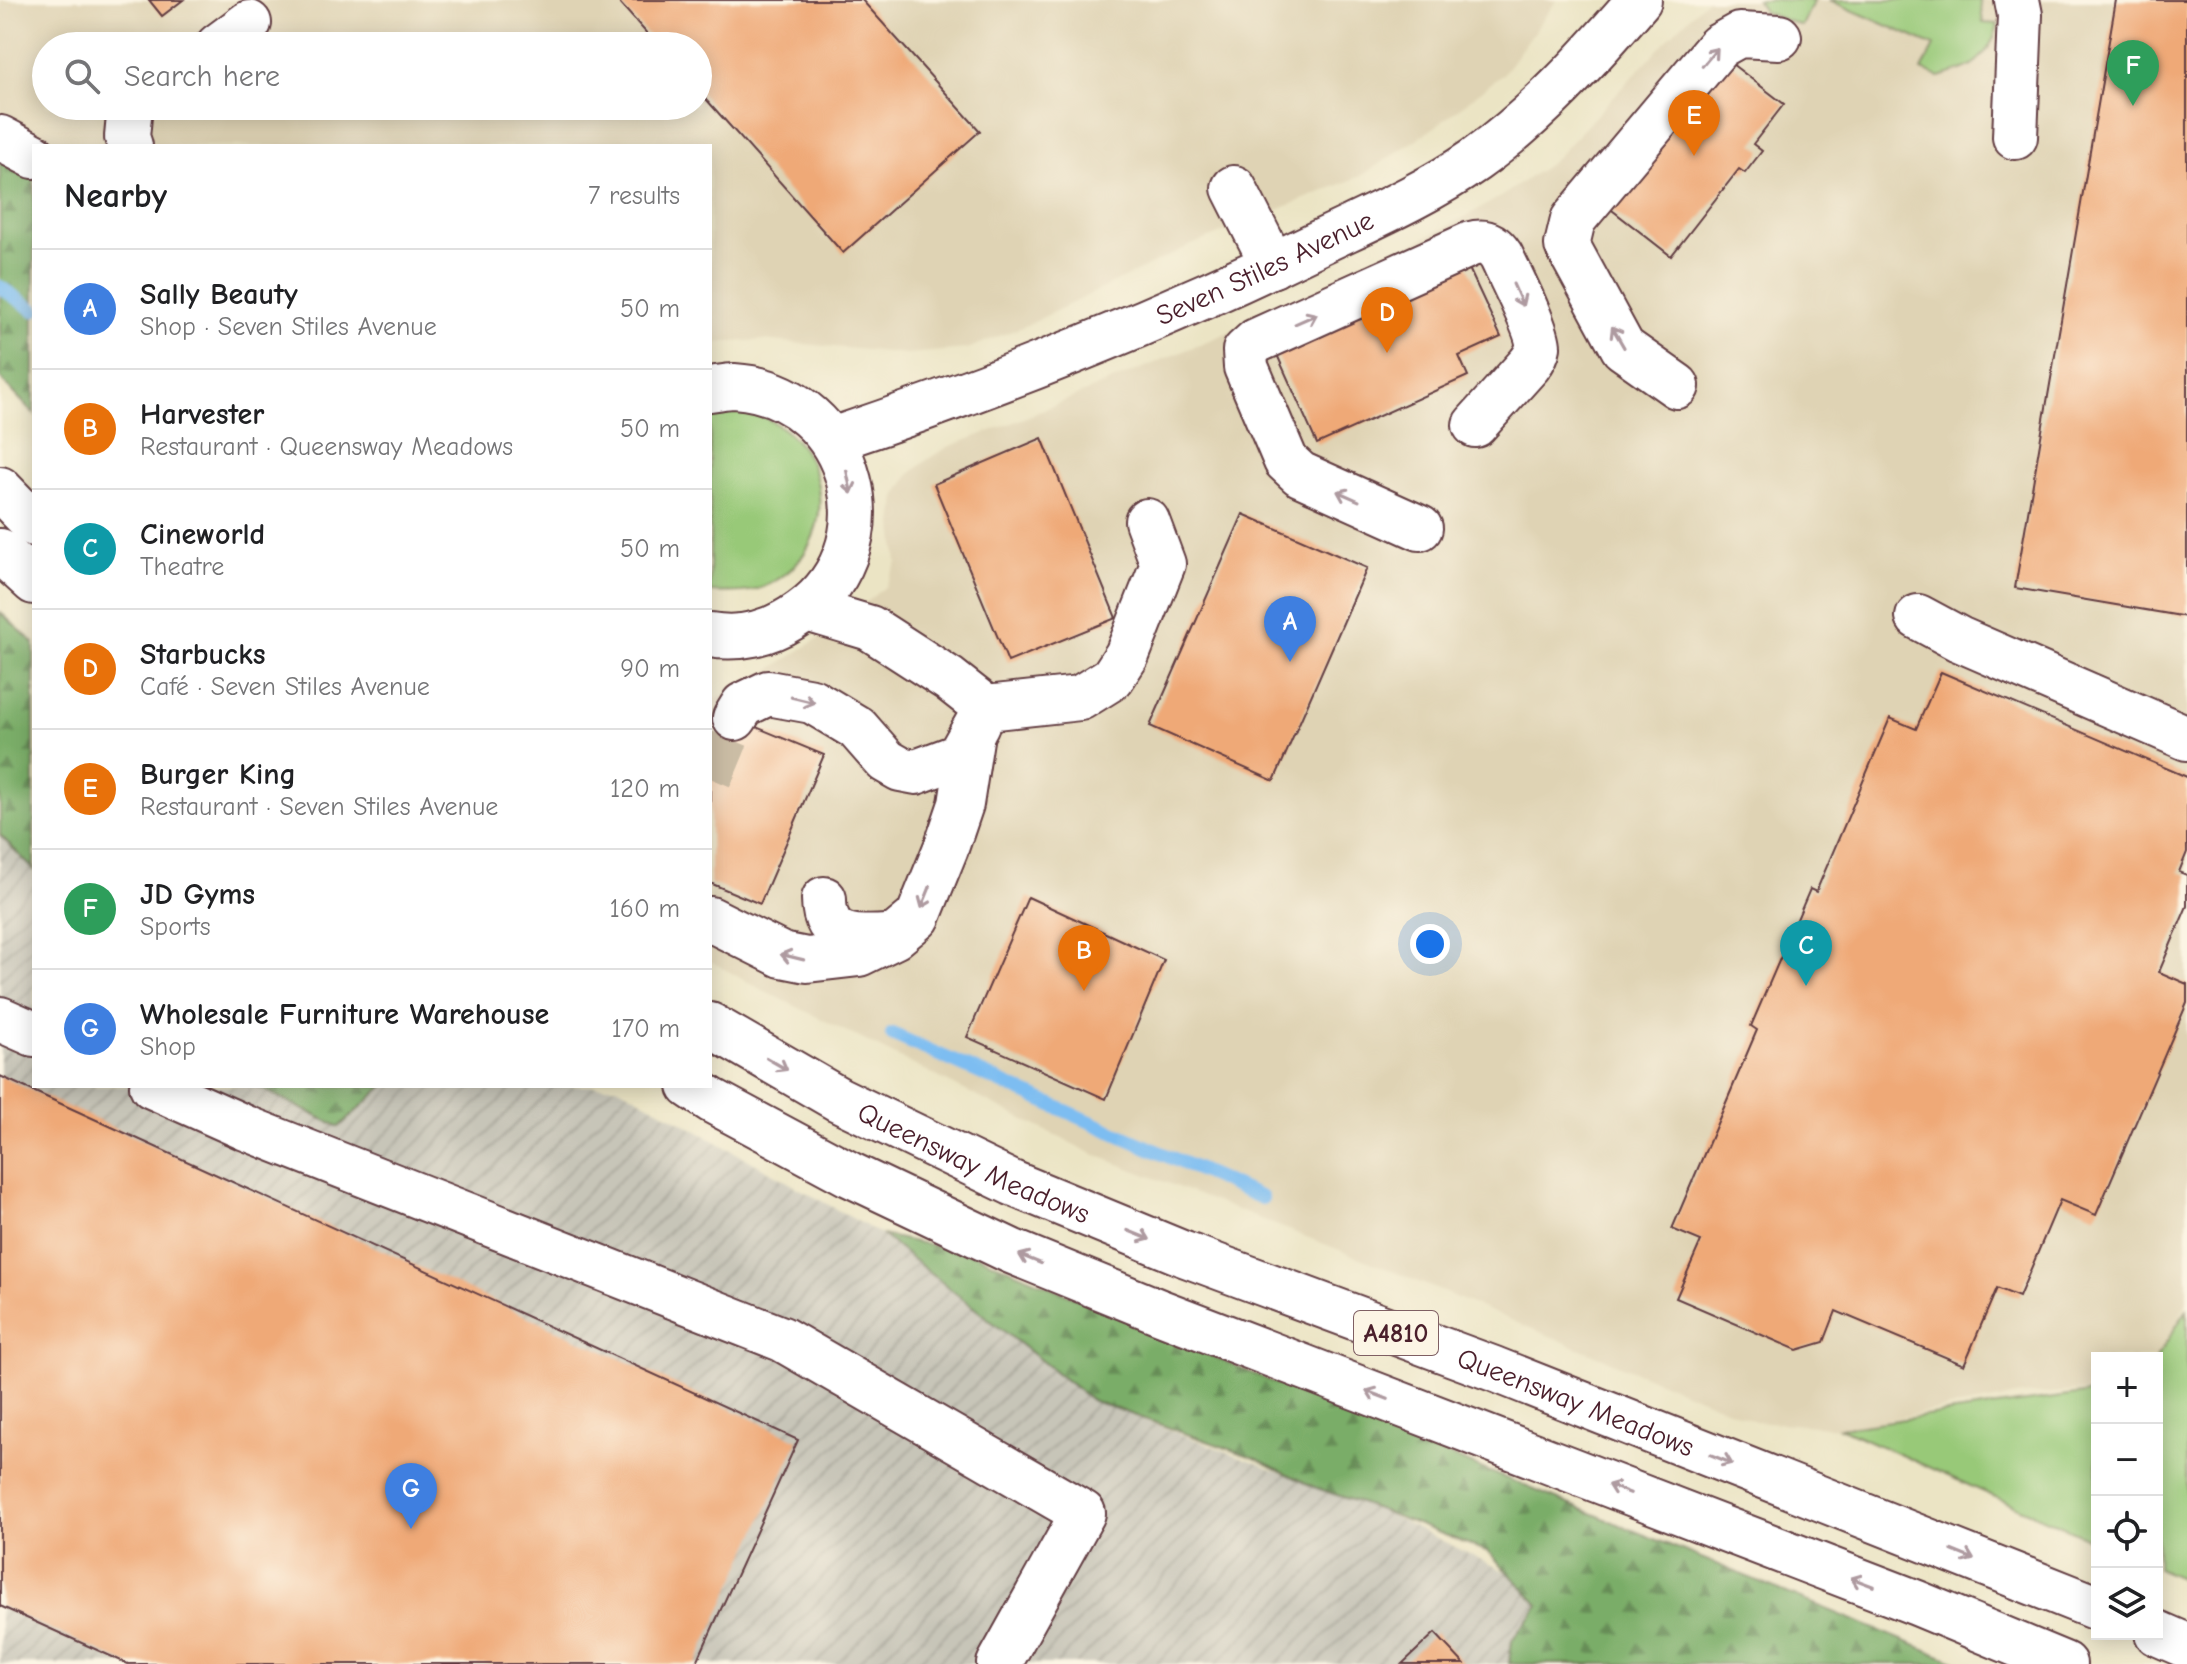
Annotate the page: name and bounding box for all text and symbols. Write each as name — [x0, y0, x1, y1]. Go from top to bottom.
search box — [32, 32, 712, 120]
pin: F — [2107, 40, 2159, 106]
one-way arrow — [1701, 47, 1719, 67]
icon: search — [60, 54, 104, 98]
text: Search here — [124, 59, 280, 94]
pin: E — [1668, 90, 1720, 156]
text: Nearby — [64, 176, 167, 216]
text: 7 results — [588, 181, 680, 211]
street label: Seven Stiles Avenue — [1151, 204, 1379, 332]
text: Sally Beauty — [140, 277, 298, 312]
one-way arrow — [1512, 282, 1527, 307]
pin: D — [1361, 287, 1413, 353]
text: A — [83, 294, 97, 324]
text: 50 m — [620, 294, 680, 324]
one-way arrow — [1293, 311, 1317, 326]
text: Shop · Seven Stiles Avenue — [140, 312, 437, 342]
one-way arrow — [1610, 326, 1626, 349]
text: Harvester — [140, 397, 264, 432]
text: B — [82, 414, 98, 444]
text: 50 m — [620, 414, 680, 444]
text: Restaurant · Queensway Meadows — [140, 432, 513, 462]
one-way arrow — [842, 469, 857, 495]
one-way arrow — [1337, 488, 1361, 503]
text: Cineworld — [140, 517, 265, 552]
text: C — [82, 534, 98, 564]
text: 50 m — [620, 534, 680, 564]
text: Theatre — [140, 552, 224, 582]
pin: A — [1264, 596, 1316, 662]
text: Starbucks — [140, 637, 266, 672]
text: D — [82, 654, 98, 684]
text: 90 m — [620, 654, 680, 684]
text: Café · Seven Stiles Avenue — [140, 672, 430, 702]
one-way arrow — [789, 693, 815, 708]
text: Burger King — [140, 757, 296, 792]
text: E — [82, 774, 98, 804]
text: 120 m — [610, 774, 680, 804]
text: Restaurant · Seven Stiles Avenue — [140, 792, 498, 822]
text: JD Gyms — [140, 877, 255, 912]
one-way arrow — [918, 884, 932, 909]
text: F — [82, 894, 98, 924]
text: 160 m — [610, 894, 680, 924]
text: Sports — [140, 912, 211, 942]
pin: C — [1780, 920, 1832, 986]
your location — [1410, 924, 1450, 964]
pin: B — [1058, 925, 1110, 991]
one-way arrow — [780, 948, 806, 963]
text: Wholesale Furniture Warehouse — [140, 997, 549, 1032]
text: G — [81, 1014, 99, 1044]
text: 170 m — [611, 1014, 680, 1044]
text: Shop — [140, 1032, 196, 1062]
one-way arrow — [765, 1057, 788, 1073]
street label: Queensway Meadows — [852, 1096, 1094, 1230]
one-way arrow — [1126, 1229, 1151, 1243]
one-way arrow — [1018, 1251, 1043, 1266]
road number: A4810 — [1354, 1311, 1438, 1355]
street label: Queensway Meadows — [1453, 1342, 1699, 1464]
map controls — [2091, 1352, 2163, 1640]
button: + — [2091, 1352, 2163, 1424]
one-way arrow — [1365, 1387, 1390, 1401]
button: − — [2091, 1424, 2163, 1496]
one-way arrow — [1708, 1453, 1733, 1467]
pin: G — [385, 1463, 437, 1529]
one-way arrow — [1607, 1481, 1632, 1495]
button: locate — [2091, 1496, 2163, 1568]
one-way arrow — [1950, 1548, 1975, 1563]
button: layers — [2091, 1568, 2163, 1640]
one-way arrow — [1850, 1574, 1875, 1588]

